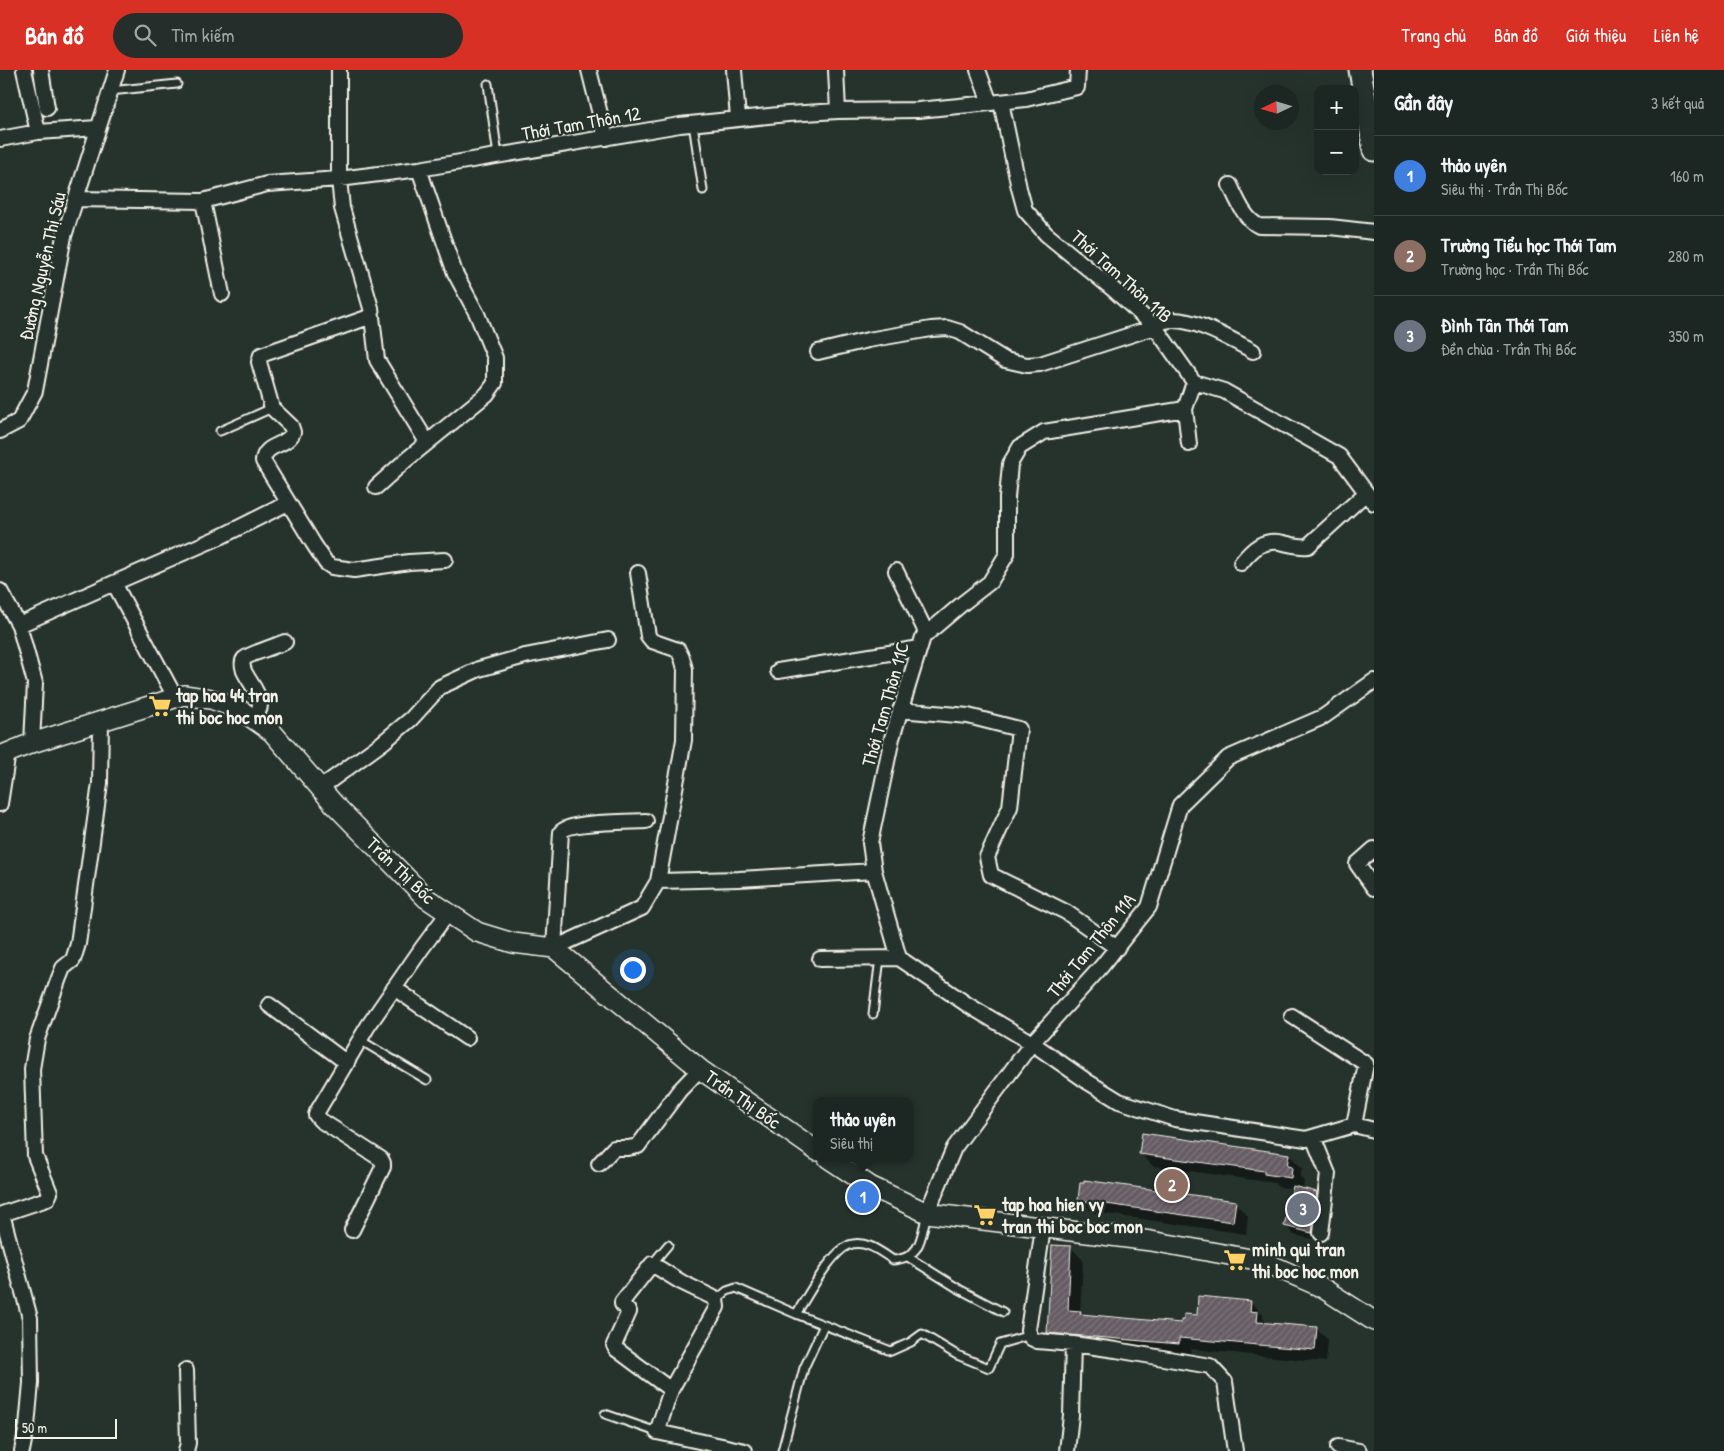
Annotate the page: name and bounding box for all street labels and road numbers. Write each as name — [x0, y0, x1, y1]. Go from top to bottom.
street label: Thới Tam Thôn 12 — [520, 100, 642, 146]
street label: Đường Nguyễn Thị Sáu — [12, 189, 72, 343]
street label: Thới Tam Thôn 11B — [1066, 224, 1178, 328]
street label: Thới Tam Thôn 11C — [855, 639, 915, 769]
street label: Trần Thị Bốc — [361, 831, 442, 910]
street label: Thới Tam Thôn 11A — [1041, 887, 1141, 1003]
street label: Trần Thị Bốc — [700, 1063, 787, 1135]

